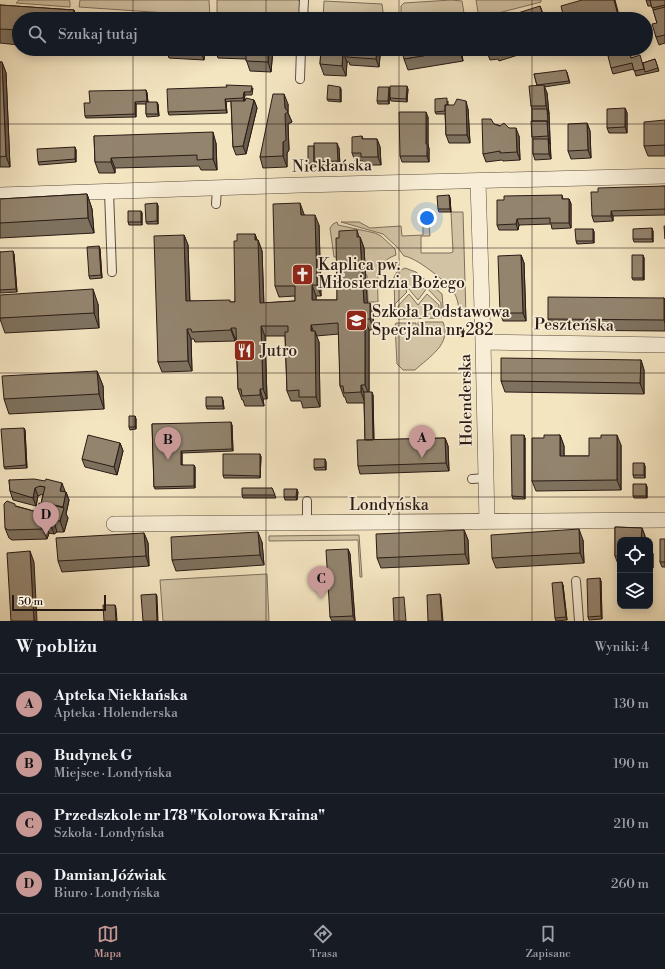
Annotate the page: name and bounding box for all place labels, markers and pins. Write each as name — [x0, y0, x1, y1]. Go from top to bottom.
place label: Kaplica pw. Miłosierdzia Bożego — [318, 255, 465, 293]
church icon: Kaplica pw. Miłosierdzia Bożego — [289, 261, 315, 287]
place label: Szkoła Podstawowa Specjalna nr 282 — [372, 302, 511, 340]
school or university icon: Szkoła Podstawowa Specjalna nr 282 — [344, 308, 370, 334]
restaurant icon: Jutro — [232, 338, 258, 364]
place label: Jutro — [259, 341, 297, 361]
pin: A — [409, 425, 435, 458]
pin: B — [155, 427, 181, 460]
pin: D — [33, 502, 59, 535]
pin: C — [308, 566, 334, 599]

